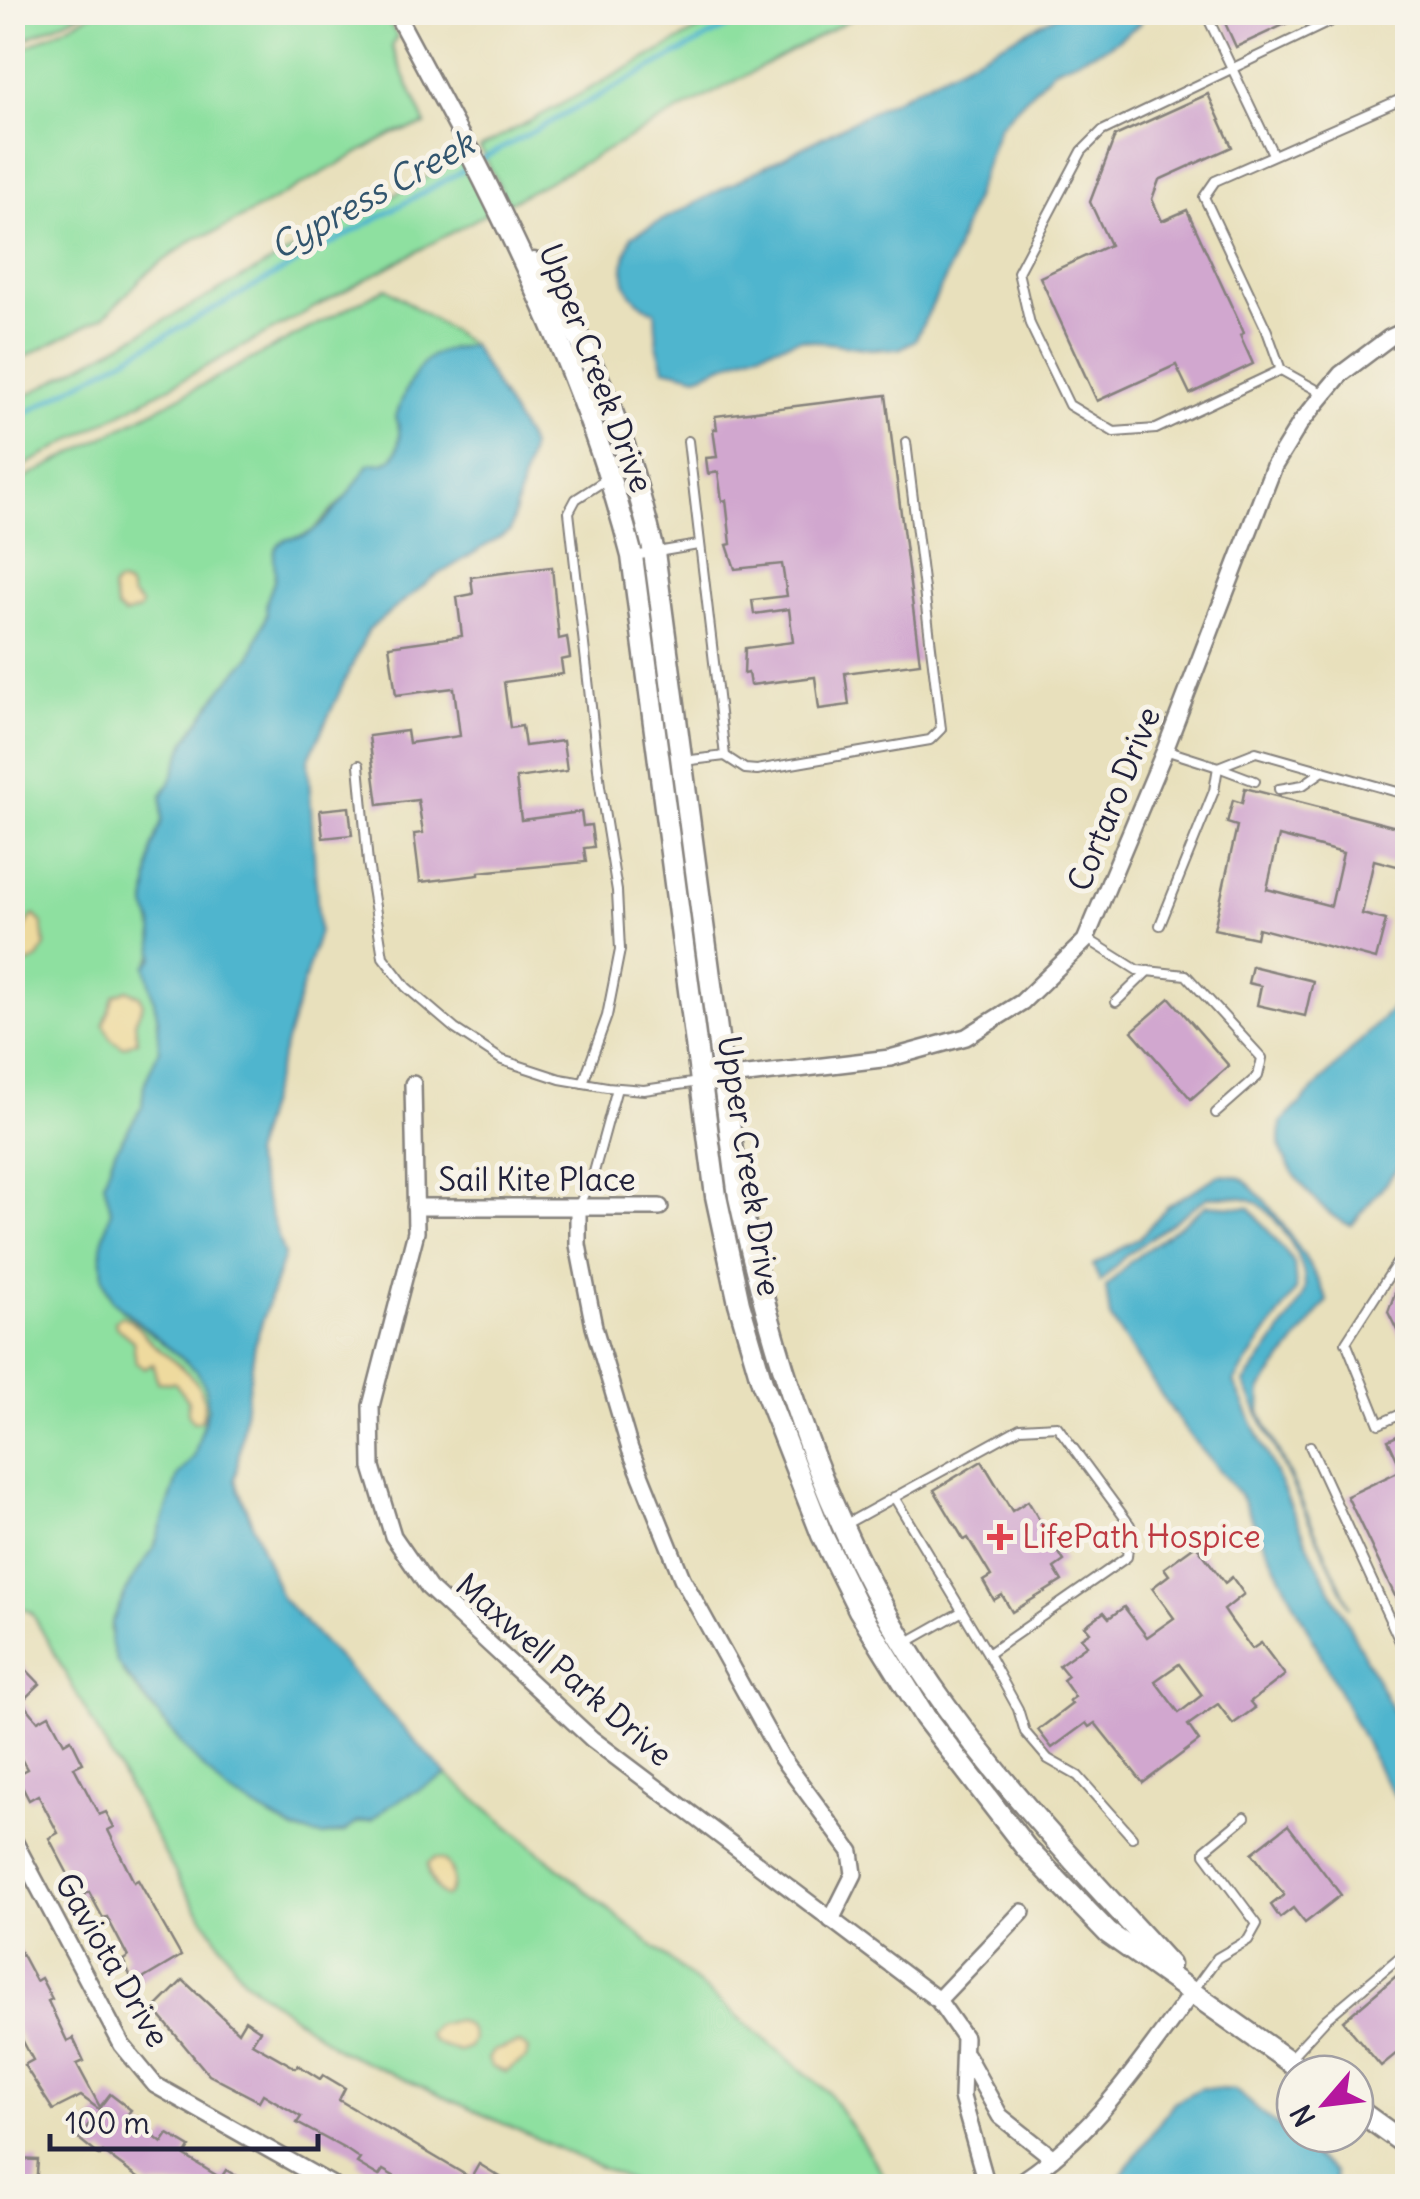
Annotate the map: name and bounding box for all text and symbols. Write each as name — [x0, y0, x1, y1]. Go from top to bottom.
water label: Cypress Creek — [262, 119, 483, 268]
street label: Upper Creek Drive — [530, 238, 663, 498]
street label: Cortaro Drive — [1058, 701, 1169, 897]
street label: Upper Creek Drive — [709, 1033, 790, 1299]
street label: Sail Kite Place — [438, 1159, 636, 1200]
place label: LifePath Hospice — [1022, 1516, 1261, 1557]
marker: LifePath Hospice — [987, 1524, 1013, 1550]
street label: Maxwell Park Drive — [448, 1564, 681, 1775]
street label: Gaviota Drive — [46, 1865, 179, 2054]
north arrow — [1275, 2054, 1375, 2154]
scale bar — [50, 2089, 318, 2151]
text: N — [1282, 2099, 1323, 2133]
text: 100 m — [65, 2104, 150, 2142]

